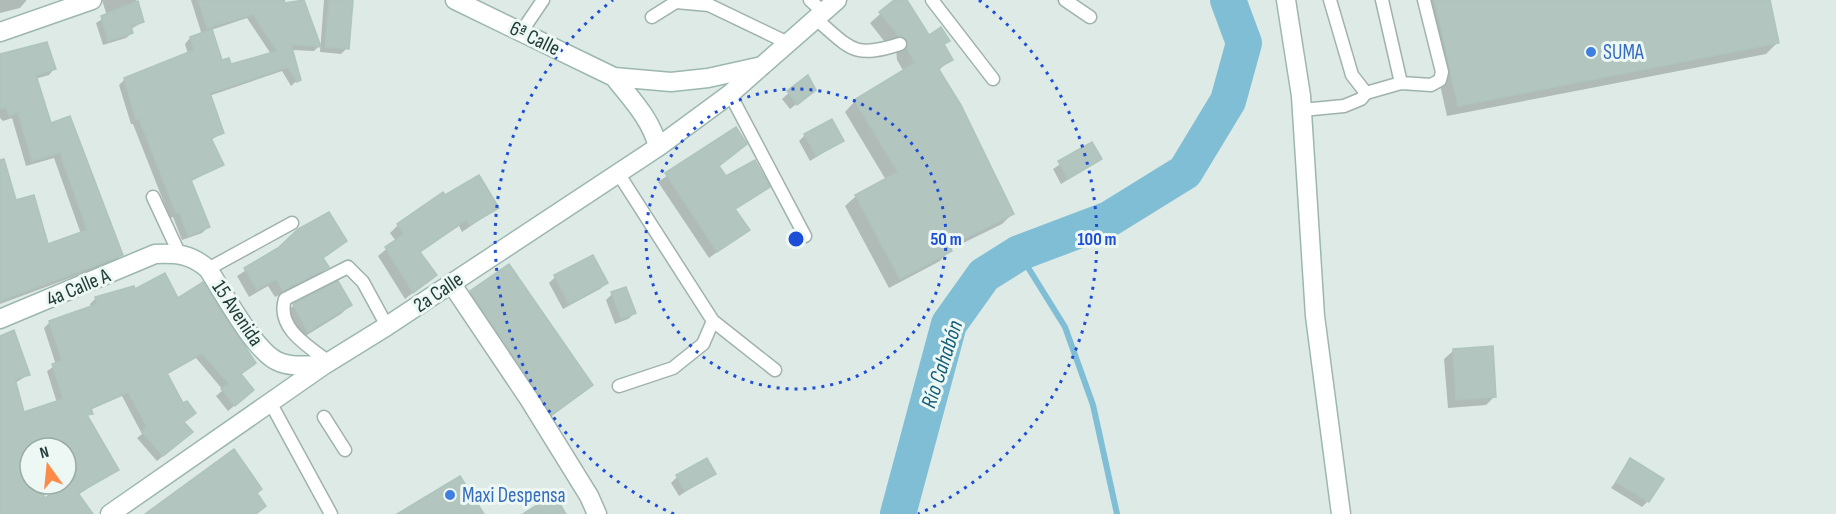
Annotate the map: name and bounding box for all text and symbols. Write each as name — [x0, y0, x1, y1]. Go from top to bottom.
street label: 6ª Calle — [505, 16, 564, 61]
place label: SUMA — [1603, 40, 1645, 65]
marker: SUMA — [1584, 45, 1598, 59]
centre of rings — [786, 229, 806, 249]
text: 50 m — [930, 229, 962, 250]
text: 100 m — [1078, 229, 1117, 250]
street label: 4a Calle A — [43, 263, 115, 312]
street label: 2a Calle — [409, 267, 468, 318]
street label: 15 Avenida — [207, 276, 269, 351]
water label: Río Cahabón — [916, 317, 969, 412]
north arrow — [18, 436, 78, 496]
text: N — [38, 443, 51, 463]
place label: Maxi Despensa — [462, 483, 566, 508]
marker: Maxi Despensa — [443, 488, 457, 502]

